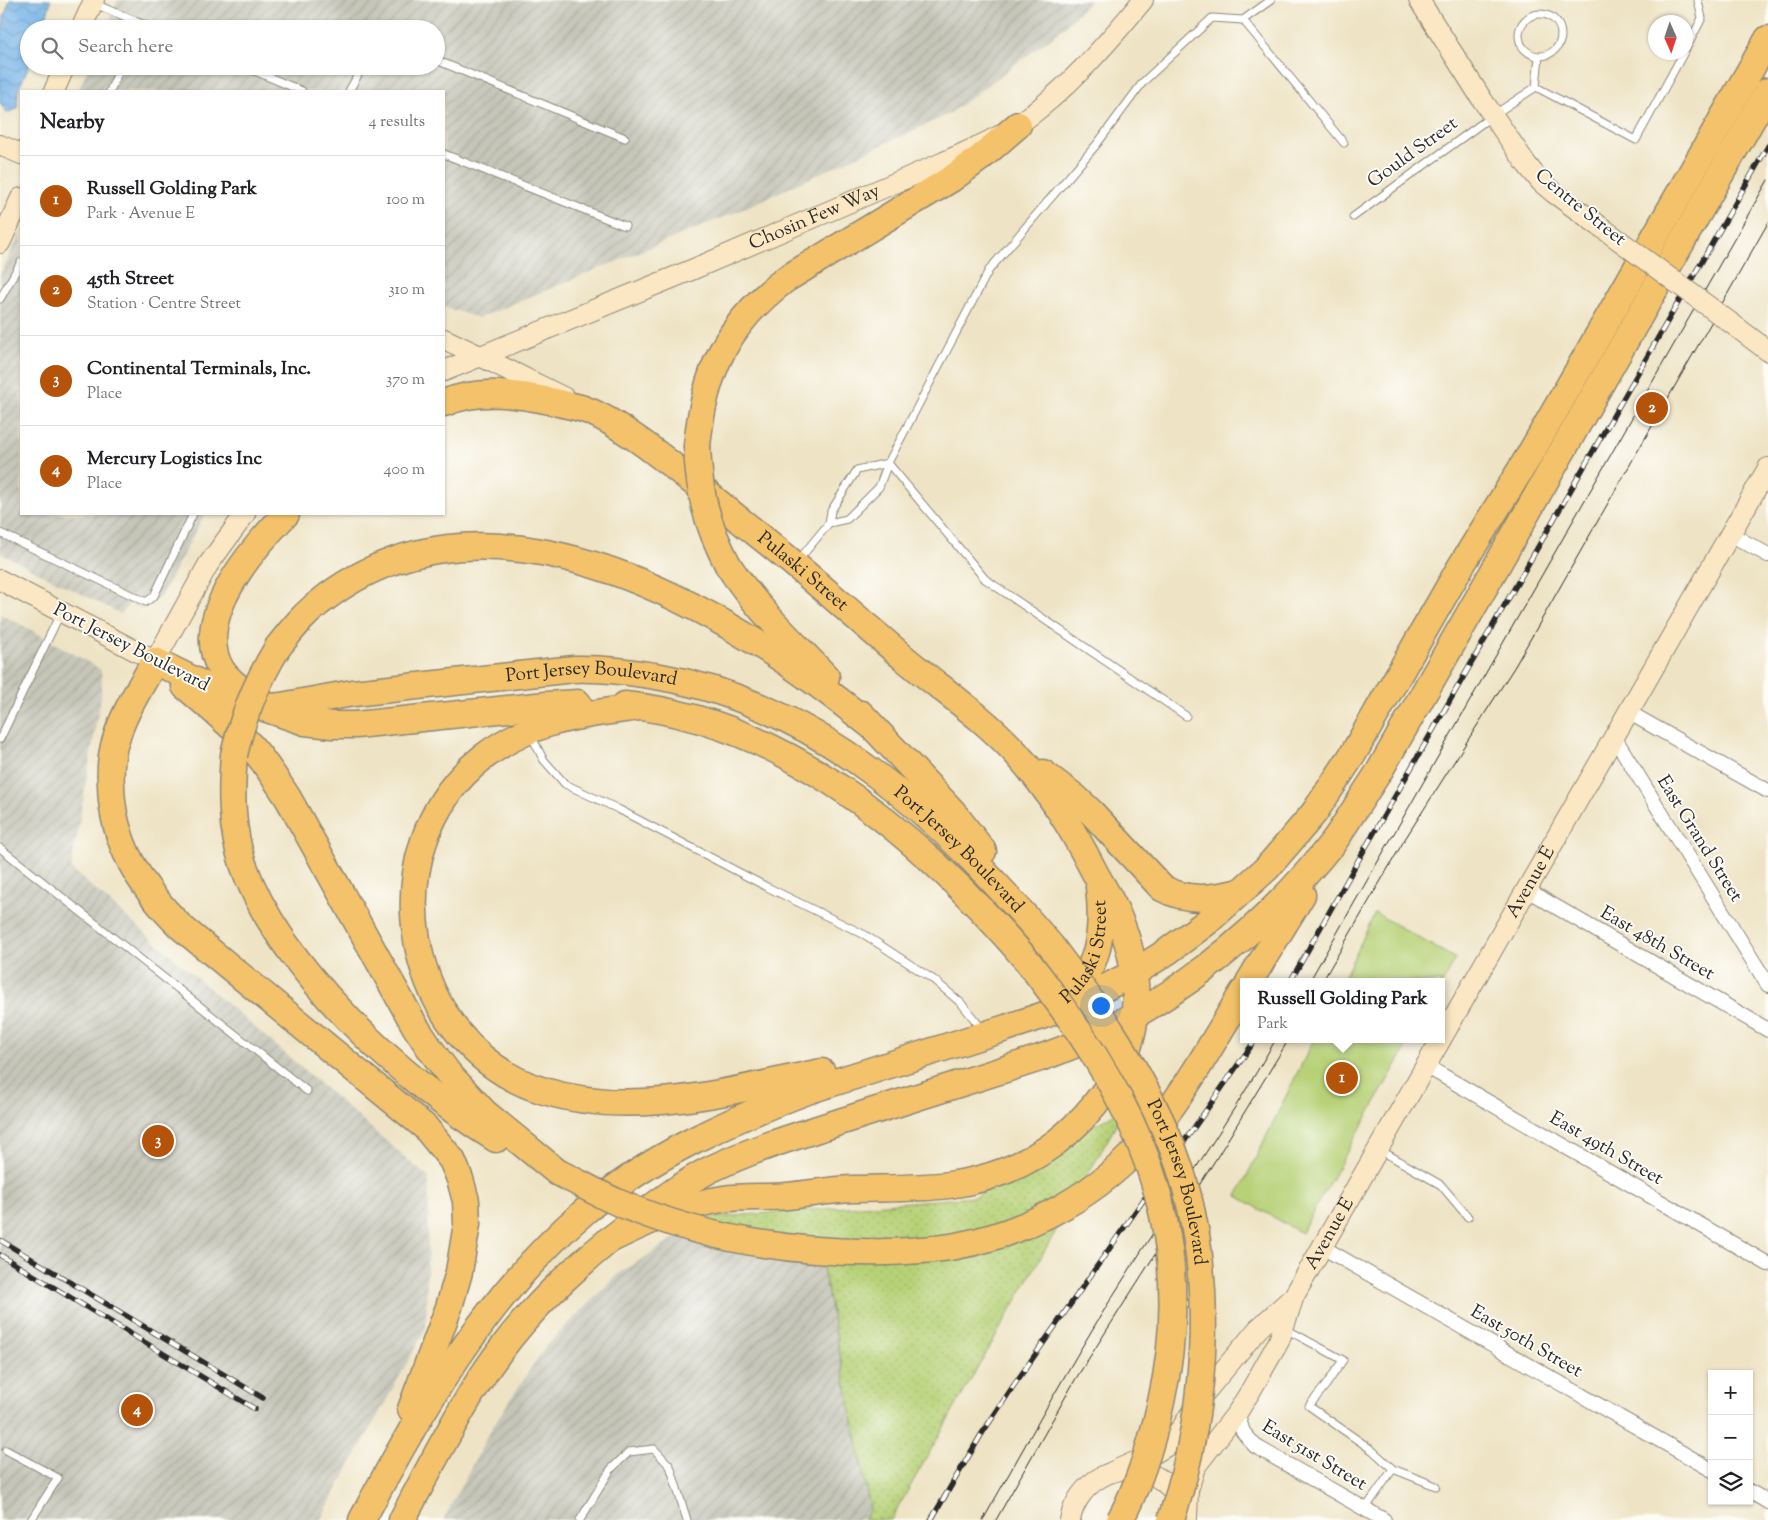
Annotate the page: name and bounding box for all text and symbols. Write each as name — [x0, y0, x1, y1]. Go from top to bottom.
north arrow — [1648, 15, 1693, 60]
search box — [20, 20, 445, 75]
icon: search — [38, 34, 66, 62]
text: Search here — [78, 34, 173, 61]
text: Nearby — [40, 108, 105, 138]
text: 4 results — [369, 111, 425, 134]
street label: Gould Street — [1362, 111, 1464, 195]
street label: Centre Street — [1529, 163, 1632, 253]
text: Russell Golding Park — [87, 176, 257, 203]
street label: Chosin Few Way — [745, 177, 885, 257]
text: 1 — [53, 189, 59, 212]
text: 100 m — [386, 189, 425, 212]
text: Park · Avenue E — [87, 203, 195, 226]
text: 45th Street — [87, 266, 174, 293]
text: 2 — [52, 279, 60, 302]
text: 310 m — [388, 279, 425, 302]
text: Station · Centre Street — [87, 293, 241, 316]
text: Continental Terminals, Inc. — [87, 356, 311, 383]
text: 3 — [53, 369, 59, 392]
text: 370 m — [386, 369, 425, 392]
text: Place — [87, 383, 122, 406]
pin: 2 — [1636, 389, 1668, 427]
text: Mercury Logistics Inc — [87, 446, 262, 473]
text: 4 — [52, 459, 60, 482]
text: 400 m — [384, 459, 425, 482]
text: Place — [87, 473, 122, 496]
street label: Pulaski Street — [751, 525, 855, 618]
street label: Port Jersey Boulevard — [48, 597, 214, 699]
street label: Port Jersey Boulevard — [504, 655, 680, 693]
street label: East Grand Street — [1649, 771, 1749, 908]
street label: Port Jersey Boulevard — [888, 780, 1030, 919]
street label: Avenue E — [1499, 841, 1562, 923]
street label: Pulaski Street — [1054, 899, 1114, 1011]
street label: East 48th Street — [1595, 900, 1720, 988]
popup — [1240, 978, 1445, 1043]
text: Russell Golding Park — [1257, 986, 1428, 1013]
your location — [1088, 993, 1114, 1019]
text: Park — [1257, 1013, 1288, 1036]
pin: 1 — [1326, 1059, 1358, 1097]
street label: Port Jersey Boulevard — [1139, 1095, 1213, 1267]
street label: East 49th Street — [1544, 1105, 1668, 1193]
pin: 3 — [142, 1122, 174, 1160]
street label: Avenue E — [1298, 1192, 1361, 1275]
street label: East 50th Street — [1465, 1299, 1588, 1385]
map controls — [1708, 1370, 1753, 1505]
button: + — [1708, 1370, 1753, 1415]
pin: 4 — [121, 1391, 153, 1429]
street label: East 51st Street — [1256, 1414, 1372, 1498]
button: − — [1708, 1415, 1753, 1460]
button: layers — [1708, 1460, 1753, 1505]

